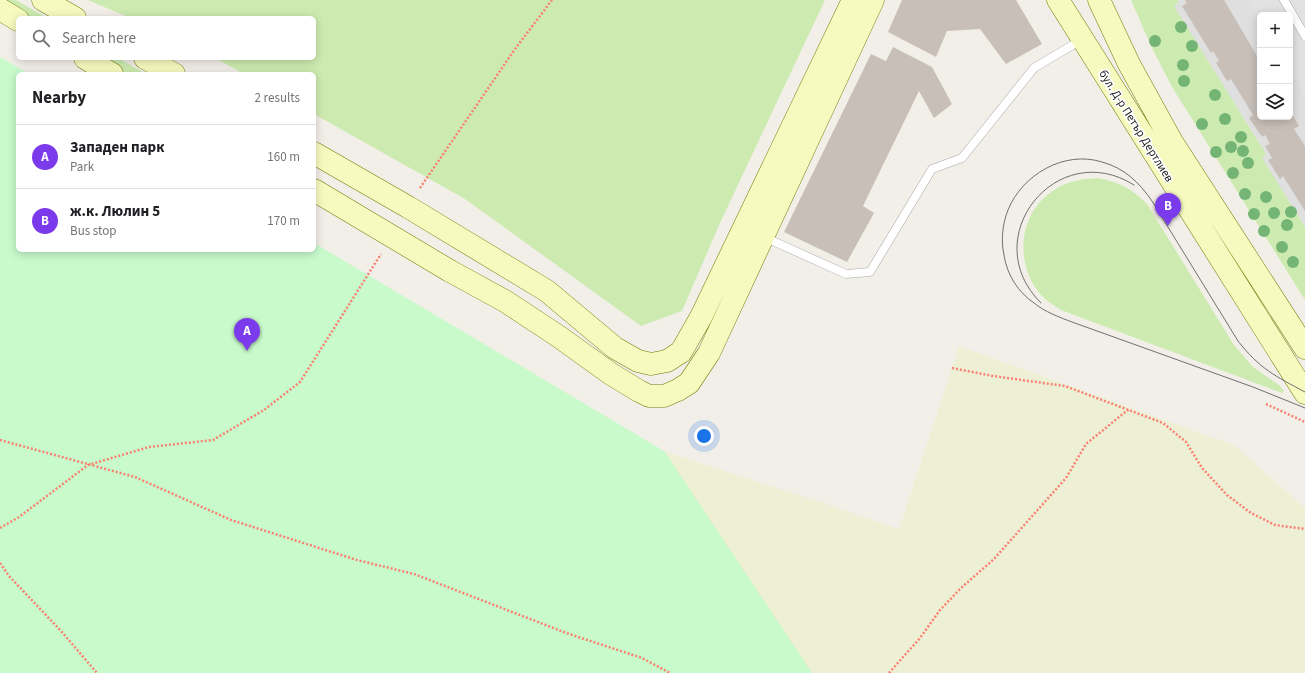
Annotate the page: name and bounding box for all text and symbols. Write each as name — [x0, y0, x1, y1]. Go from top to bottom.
map controls — [1257, 12, 1293, 120]
button: + — [1257, 12, 1293, 48]
search box — [16, 16, 316, 60]
icon: search — [30, 27, 52, 49]
text: Search here — [62, 28, 136, 49]
button: − — [1257, 48, 1293, 84]
street label: бул. Д-р Петър Дертлиев — [1094, 67, 1178, 185]
button: layers — [1257, 84, 1293, 120]
text: Nearby — [32, 86, 86, 110]
text: 2 results — [255, 89, 300, 107]
text: Западен парк — [70, 137, 164, 158]
text: A — [41, 148, 49, 166]
text: 160 m — [267, 148, 300, 166]
text: Park — [70, 158, 94, 176]
pin: B — [1155, 193, 1181, 226]
text: ж.к. Люлин 5 — [70, 201, 160, 222]
text: B — [41, 212, 49, 230]
text: 170 m — [267, 212, 300, 230]
text: Bus stop — [70, 222, 116, 240]
pin: A — [234, 318, 260, 351]
your location — [694, 426, 714, 446]

